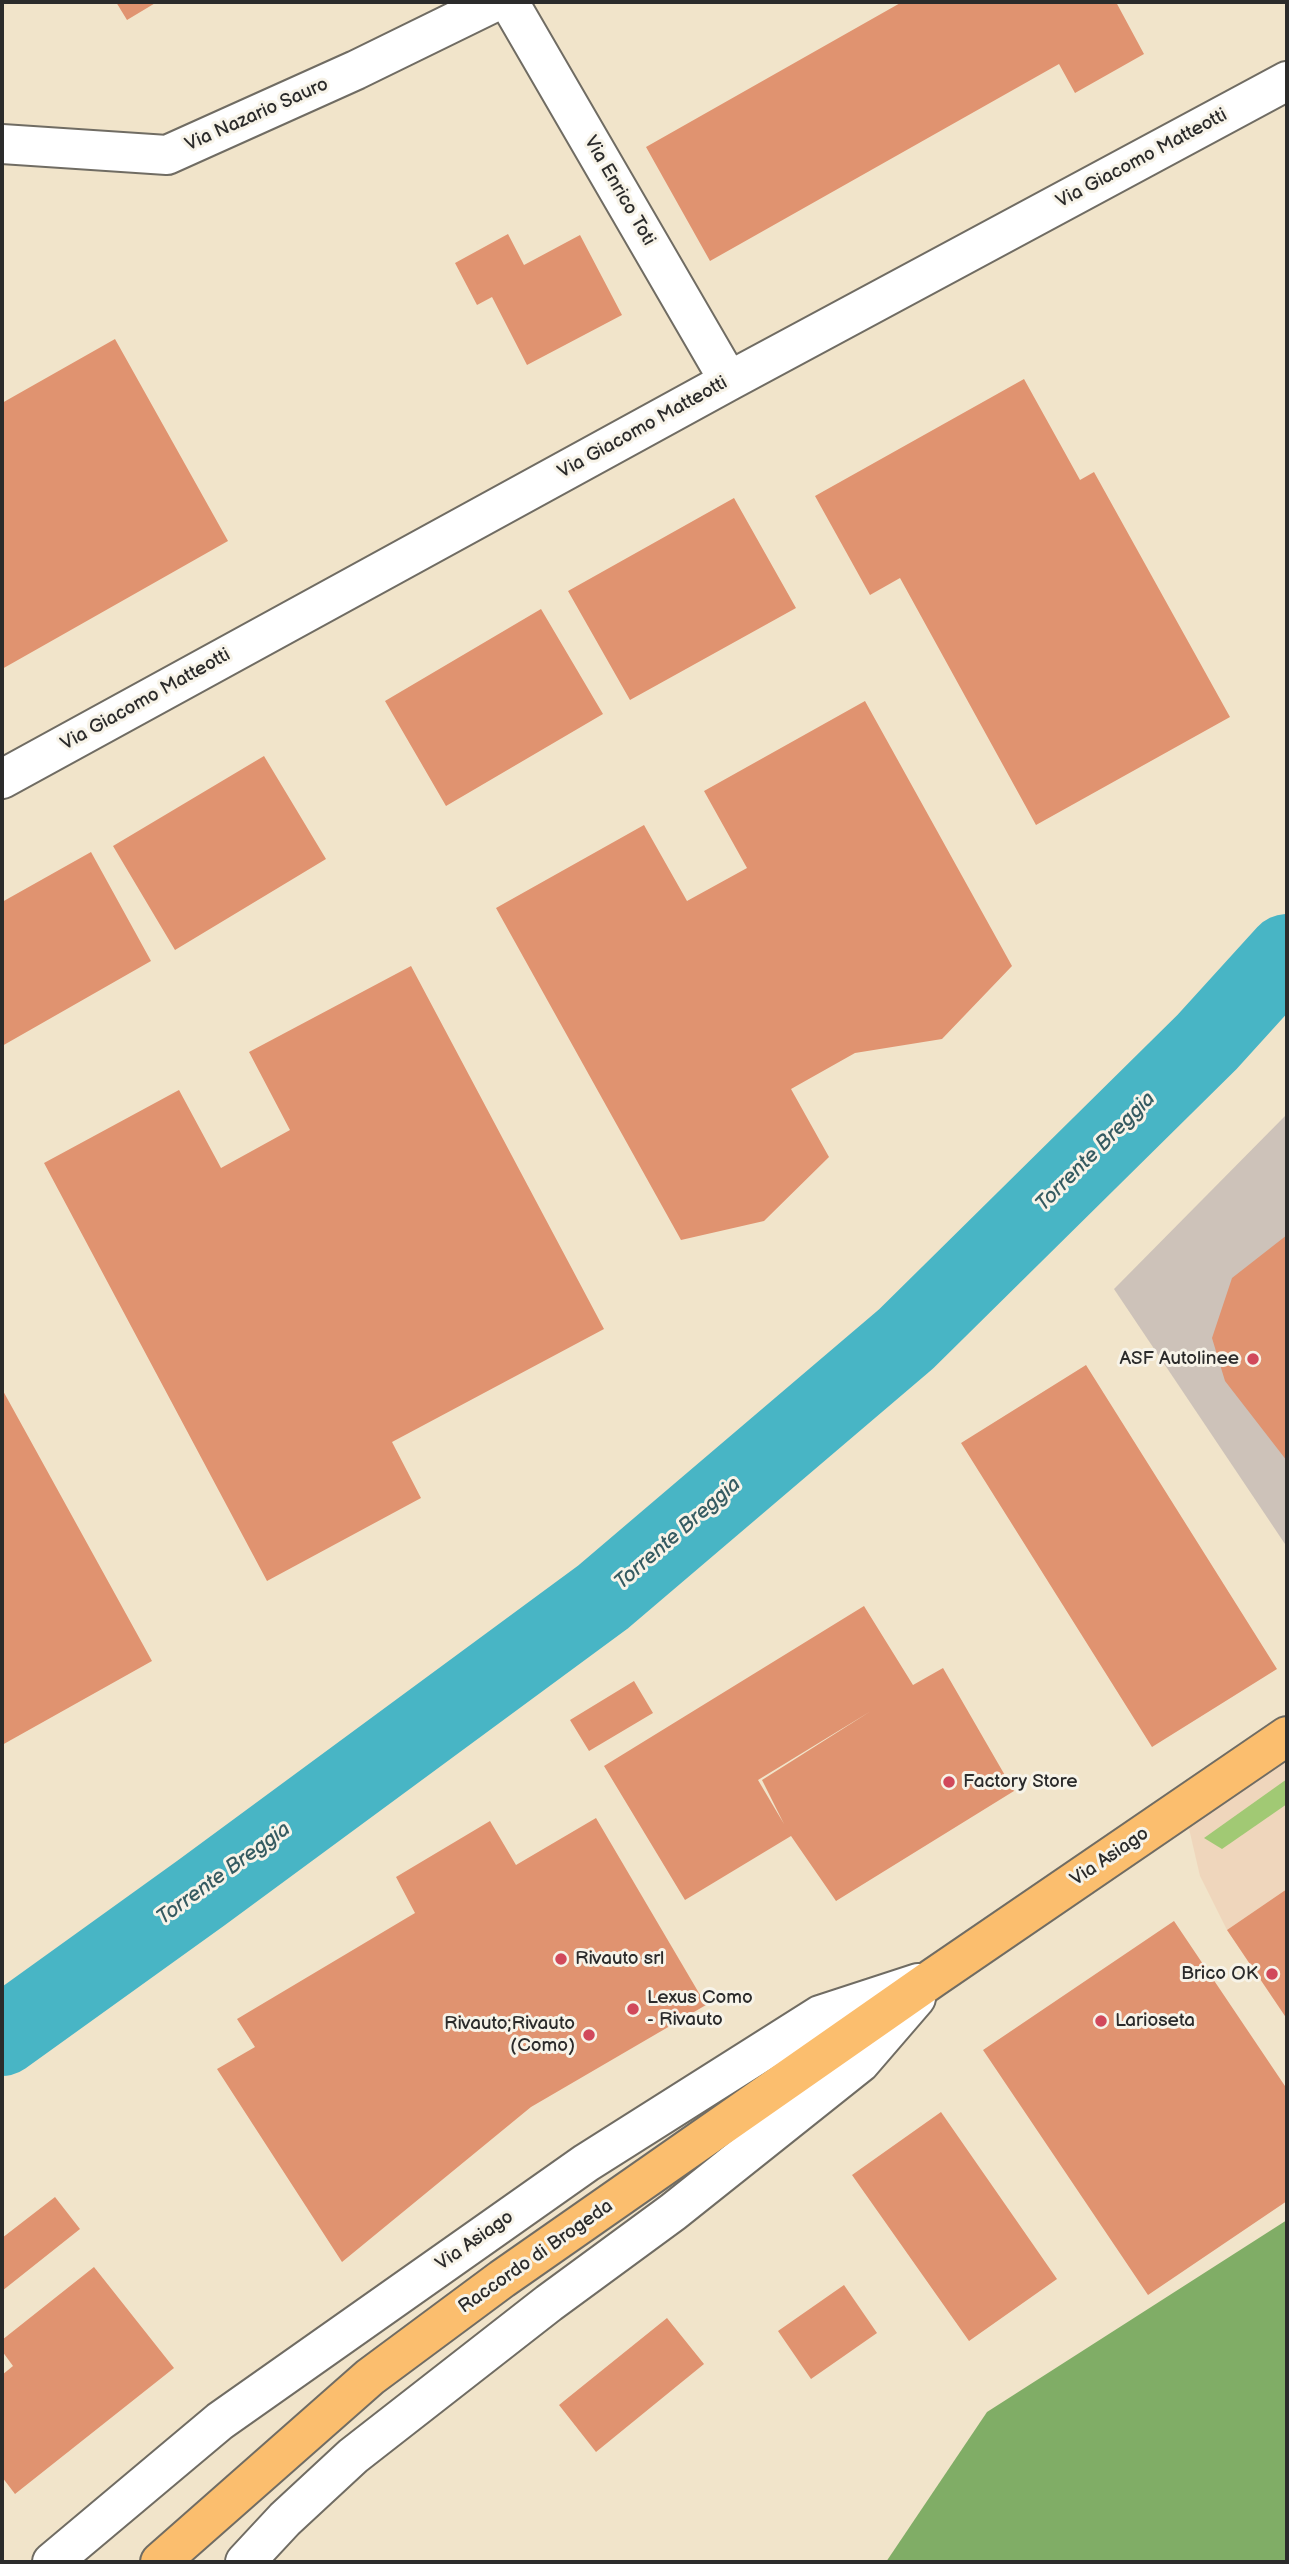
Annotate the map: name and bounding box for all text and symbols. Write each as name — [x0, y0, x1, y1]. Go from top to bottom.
street label: Via Nazario Sauro — [182, 73, 332, 157]
street label: Via Giacomo Matteotti — [1053, 104, 1231, 214]
street label: Via Enrico Toti — [578, 132, 660, 250]
street label: Via Giacomo Matteotti — [554, 372, 732, 484]
street label: Via Giacomo Matteotti — [57, 644, 235, 756]
water label: Torrente Breggia — [1031, 1087, 1161, 1217]
place label: ASF Autolinee — [1119, 1348, 1239, 1370]
marker: ASF Autolinee — [1245, 1351, 1261, 1367]
water label: Torrente Breggia — [610, 1472, 746, 1596]
place label: Factory Store — [963, 1771, 1077, 1793]
marker: Factory Store — [941, 1774, 957, 1790]
water label: Torrente Breggia — [152, 1817, 296, 1931]
street label: Via Asiago — [1067, 1823, 1153, 1891]
place label: Rivauto srl — [575, 1948, 664, 1970]
marker: Rivauto srl — [553, 1951, 569, 1967]
place label: Brico OK — [1181, 1963, 1258, 1985]
marker: Brico OK — [1264, 1966, 1280, 1982]
place label: Lexus Como - Rivauto — [647, 1987, 753, 2031]
marker: Lexus Como - Rivauto — [625, 2001, 641, 2017]
place label: Larioseta — [1115, 2010, 1195, 2032]
place label: Rivauto;Rivauto (Como) — [444, 2013, 575, 2057]
marker: Larioseta — [1093, 2013, 1109, 2029]
marker: Rivauto;Rivauto (Como) — [581, 2027, 597, 2043]
street label: Raccordo di Brogeda — [454, 2195, 618, 2319]
street label: Via Asiago — [432, 2206, 518, 2276]

